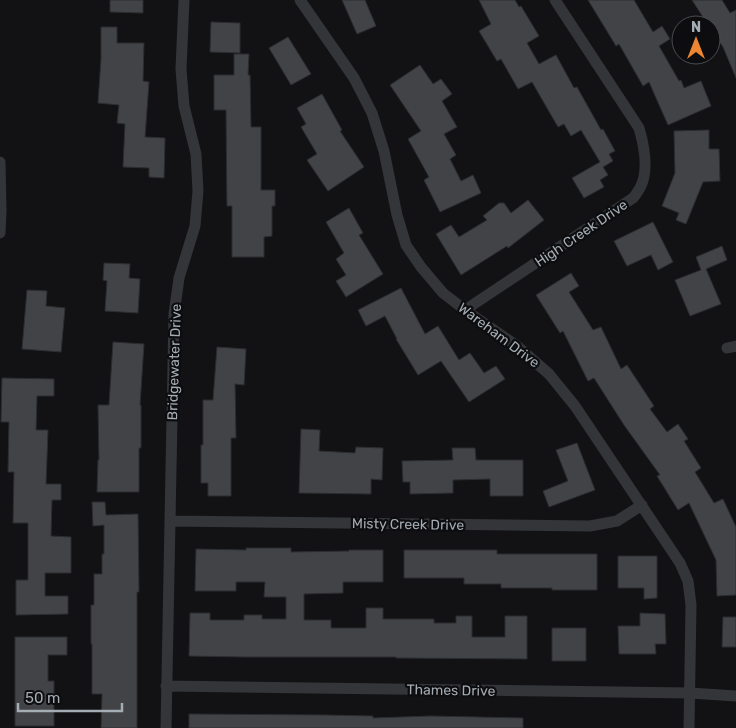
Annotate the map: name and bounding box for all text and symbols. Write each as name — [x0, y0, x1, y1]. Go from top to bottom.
north arrow — [671, 15, 721, 65]
text: N — [691, 19, 701, 36]
street label: High Creek Drive — [532, 196, 631, 271]
street label: Wareham Drive — [455, 299, 543, 372]
street label: Bridgewater Drive — [164, 303, 185, 421]
street label: Misty Creek Drive — [352, 515, 464, 534]
scale bar — [18, 680, 121, 712]
street label: Thames Drive — [407, 681, 496, 700]
text: 50 m — [25, 689, 60, 707]

